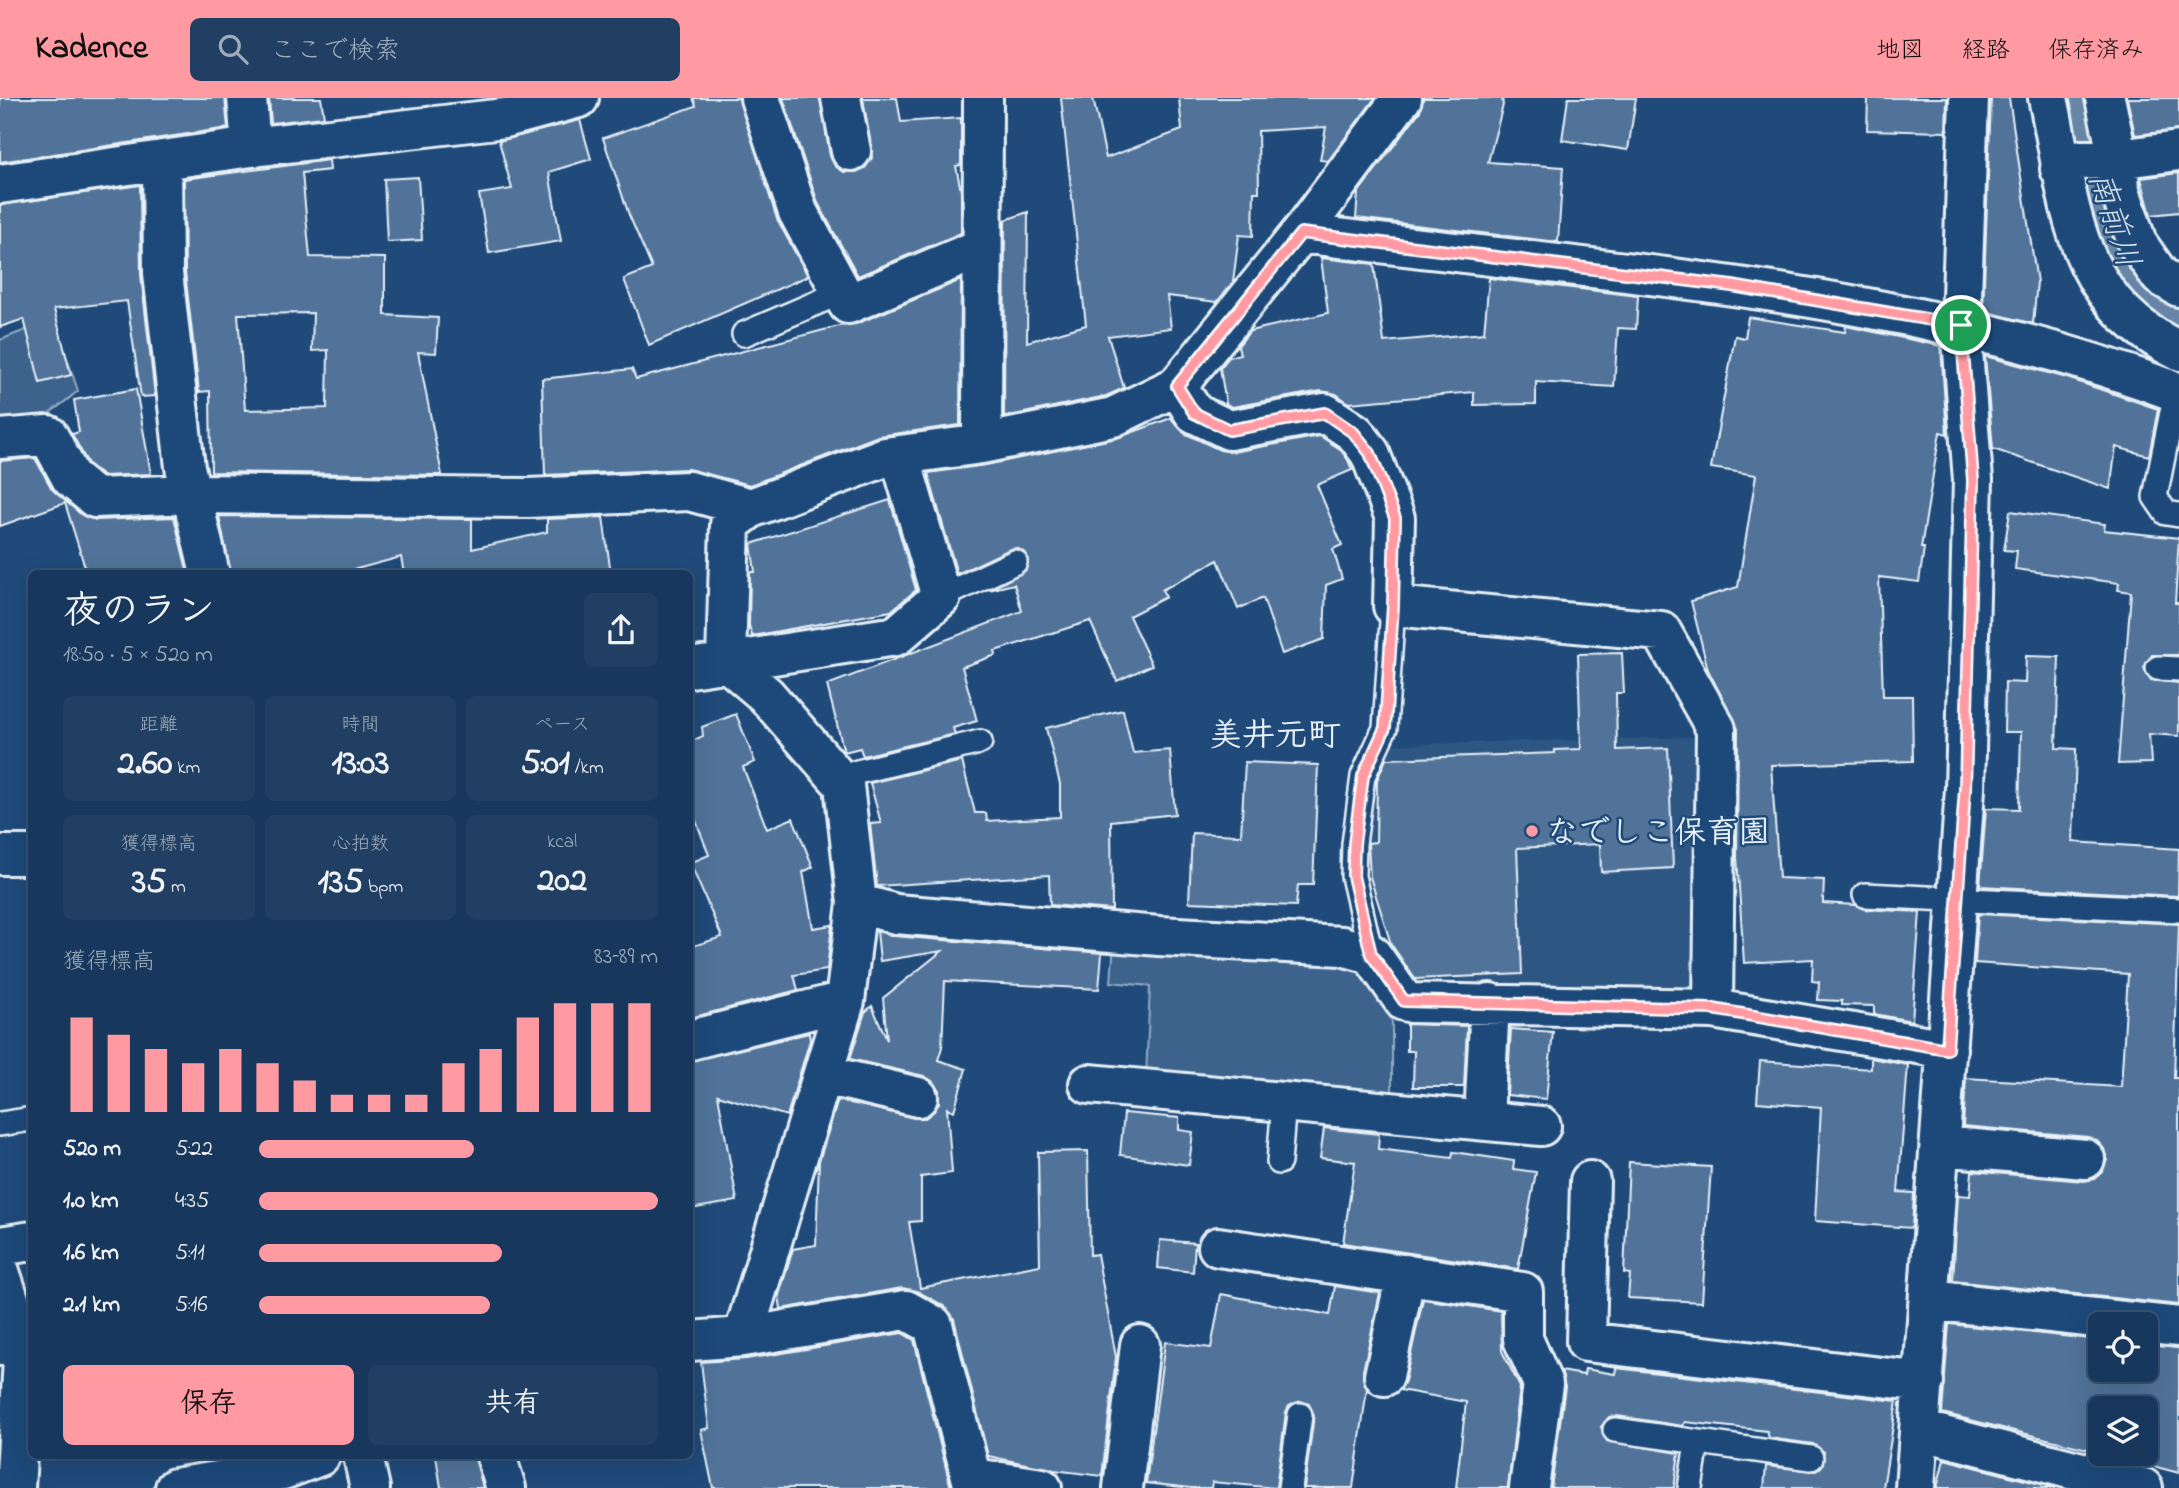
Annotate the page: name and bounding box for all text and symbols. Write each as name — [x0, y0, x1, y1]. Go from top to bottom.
search box — [190, 18, 680, 81]
text: Kadence — [35, 25, 148, 73]
icon: search — [214, 30, 252, 68]
text: ここで検索 — [270, 33, 400, 71]
text: 地図 — [1876, 34, 1924, 69]
text: 経路 — [1962, 34, 2010, 69]
text: 保存済み — [2048, 34, 2144, 69]
water label: 南前川 — [2074, 166, 2150, 275]
pin — [1931, 295, 1991, 355]
icon: arrive — [1942, 306, 1980, 344]
text: 夜のラン — [63, 585, 215, 641]
button: share — [584, 593, 658, 667]
text: 18:50 · 5 × 520 m — [63, 639, 213, 672]
text: 距離 — [140, 712, 178, 739]
text: 時間 — [341, 712, 380, 739]
text: ペース — [534, 712, 590, 739]
district label: 美井元町 — [1209, 713, 1341, 761]
text: 2.60 — [117, 739, 172, 790]
text: 13:03 — [331, 739, 390, 790]
text: 5:01 — [521, 739, 570, 790]
text: km — [172, 755, 200, 782]
text: /km — [570, 755, 604, 782]
place label: なでしこ保育園 — [1546, 811, 1770, 858]
marker: なでしこ保育園 — [1524, 823, 1540, 839]
text: kcal — [547, 829, 577, 856]
text: 獲得標高 — [121, 831, 197, 858]
text: 心拍数 — [332, 831, 389, 858]
text: 202 — [537, 856, 587, 907]
text: 35 — [132, 858, 166, 909]
text: 135 — [318, 858, 363, 909]
text: m — [166, 874, 186, 901]
text: bpm — [363, 874, 403, 901]
text: 83–89 m — [594, 941, 658, 974]
text: 獲得標高 — [63, 946, 155, 979]
text: 520 m — [63, 1133, 121, 1166]
text: 5:22 — [175, 1133, 213, 1166]
text: 1.0 km — [63, 1185, 119, 1218]
text: 4:35 — [175, 1185, 209, 1218]
text: 1.6 km — [63, 1237, 119, 1270]
text: 5:11 — [175, 1237, 205, 1270]
text: 2.1 km — [63, 1289, 120, 1322]
text: 5:16 — [175, 1289, 208, 1322]
map controls — [2088, 1312, 2158, 1466]
button: locate — [2088, 1312, 2158, 1382]
button: 保存 — [63, 1365, 354, 1445]
button: 共有 — [368, 1365, 658, 1445]
button: layers — [2088, 1396, 2158, 1466]

